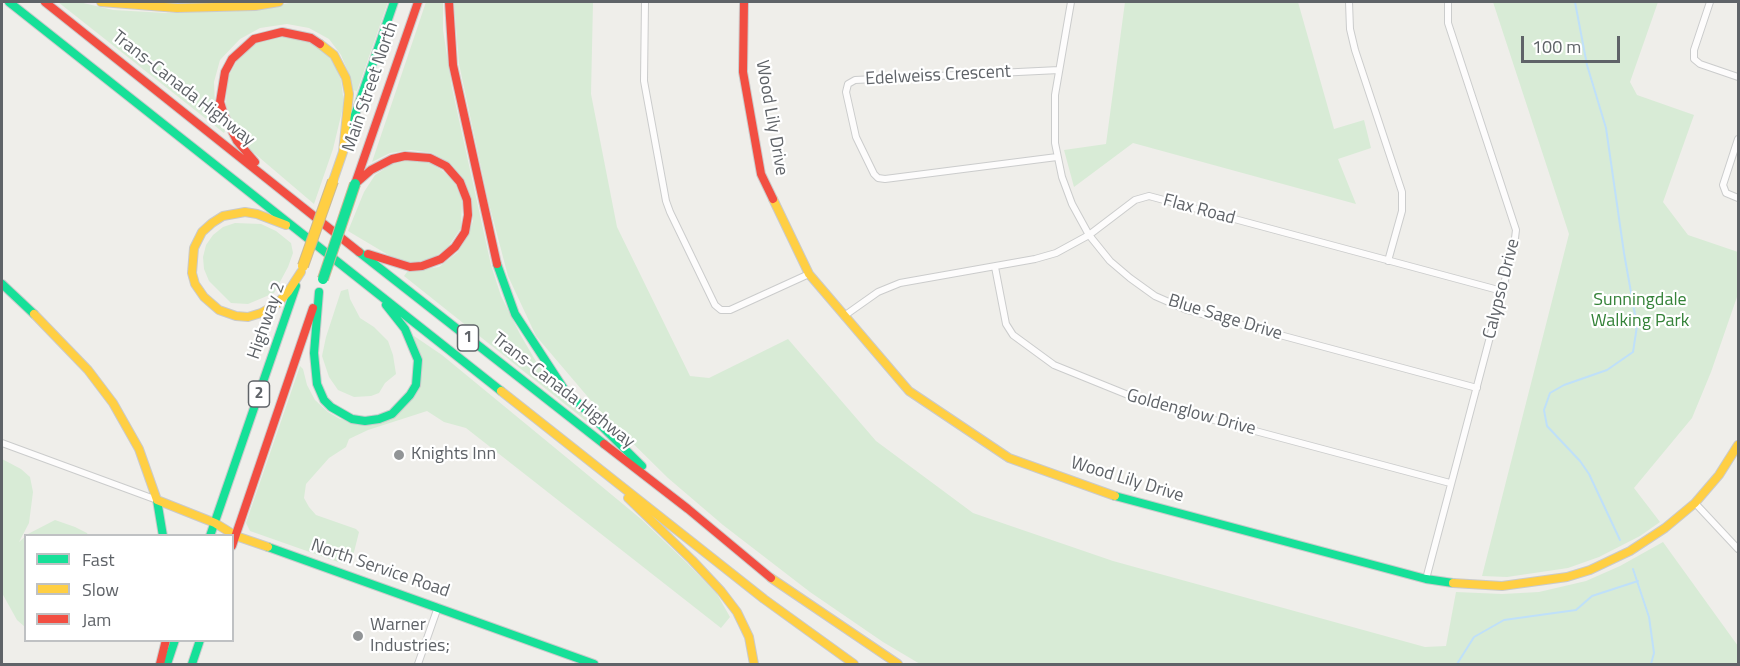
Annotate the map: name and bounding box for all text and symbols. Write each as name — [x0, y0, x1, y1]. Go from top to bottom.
street label: Main Street North — [339, 19, 403, 155]
scale bar — [1524, 24, 1623, 62]
street label: Trans-Canada Highway — [107, 27, 259, 151]
text: 100 m — [1532, 33, 1581, 60]
street label: Wood Lily Drive — [750, 59, 792, 177]
street label: Edelweiss Crescent — [865, 61, 1011, 91]
street label: Flax Road — [1161, 190, 1237, 230]
street label: Calypso Drive — [1479, 237, 1525, 341]
street label: Highway 2 — [244, 280, 290, 362]
street label: Blue Sage Drive — [1165, 290, 1285, 346]
park label: Sunningdale Walking Park — [1591, 290, 1689, 332]
road number: 1 — [458, 325, 478, 351]
street label: Trans-Canada Highway — [487, 329, 639, 453]
road number: 2 — [248, 381, 270, 407]
street label: Goldenglow Drive — [1124, 385, 1258, 441]
place label: Knights Inn — [411, 444, 496, 466]
marker: Knights Inn — [392, 448, 406, 462]
street label: Wood Lily Drive — [1068, 453, 1186, 507]
legend — [24, 534, 234, 642]
street label: North Service Road — [308, 535, 452, 603]
text: Fast — [82, 546, 115, 573]
text: Slow — [82, 576, 119, 603]
text: Jam — [82, 606, 111, 633]
place label: Warner Industries; — [370, 615, 450, 658]
marker: Warner Industries; — [351, 629, 365, 643]

